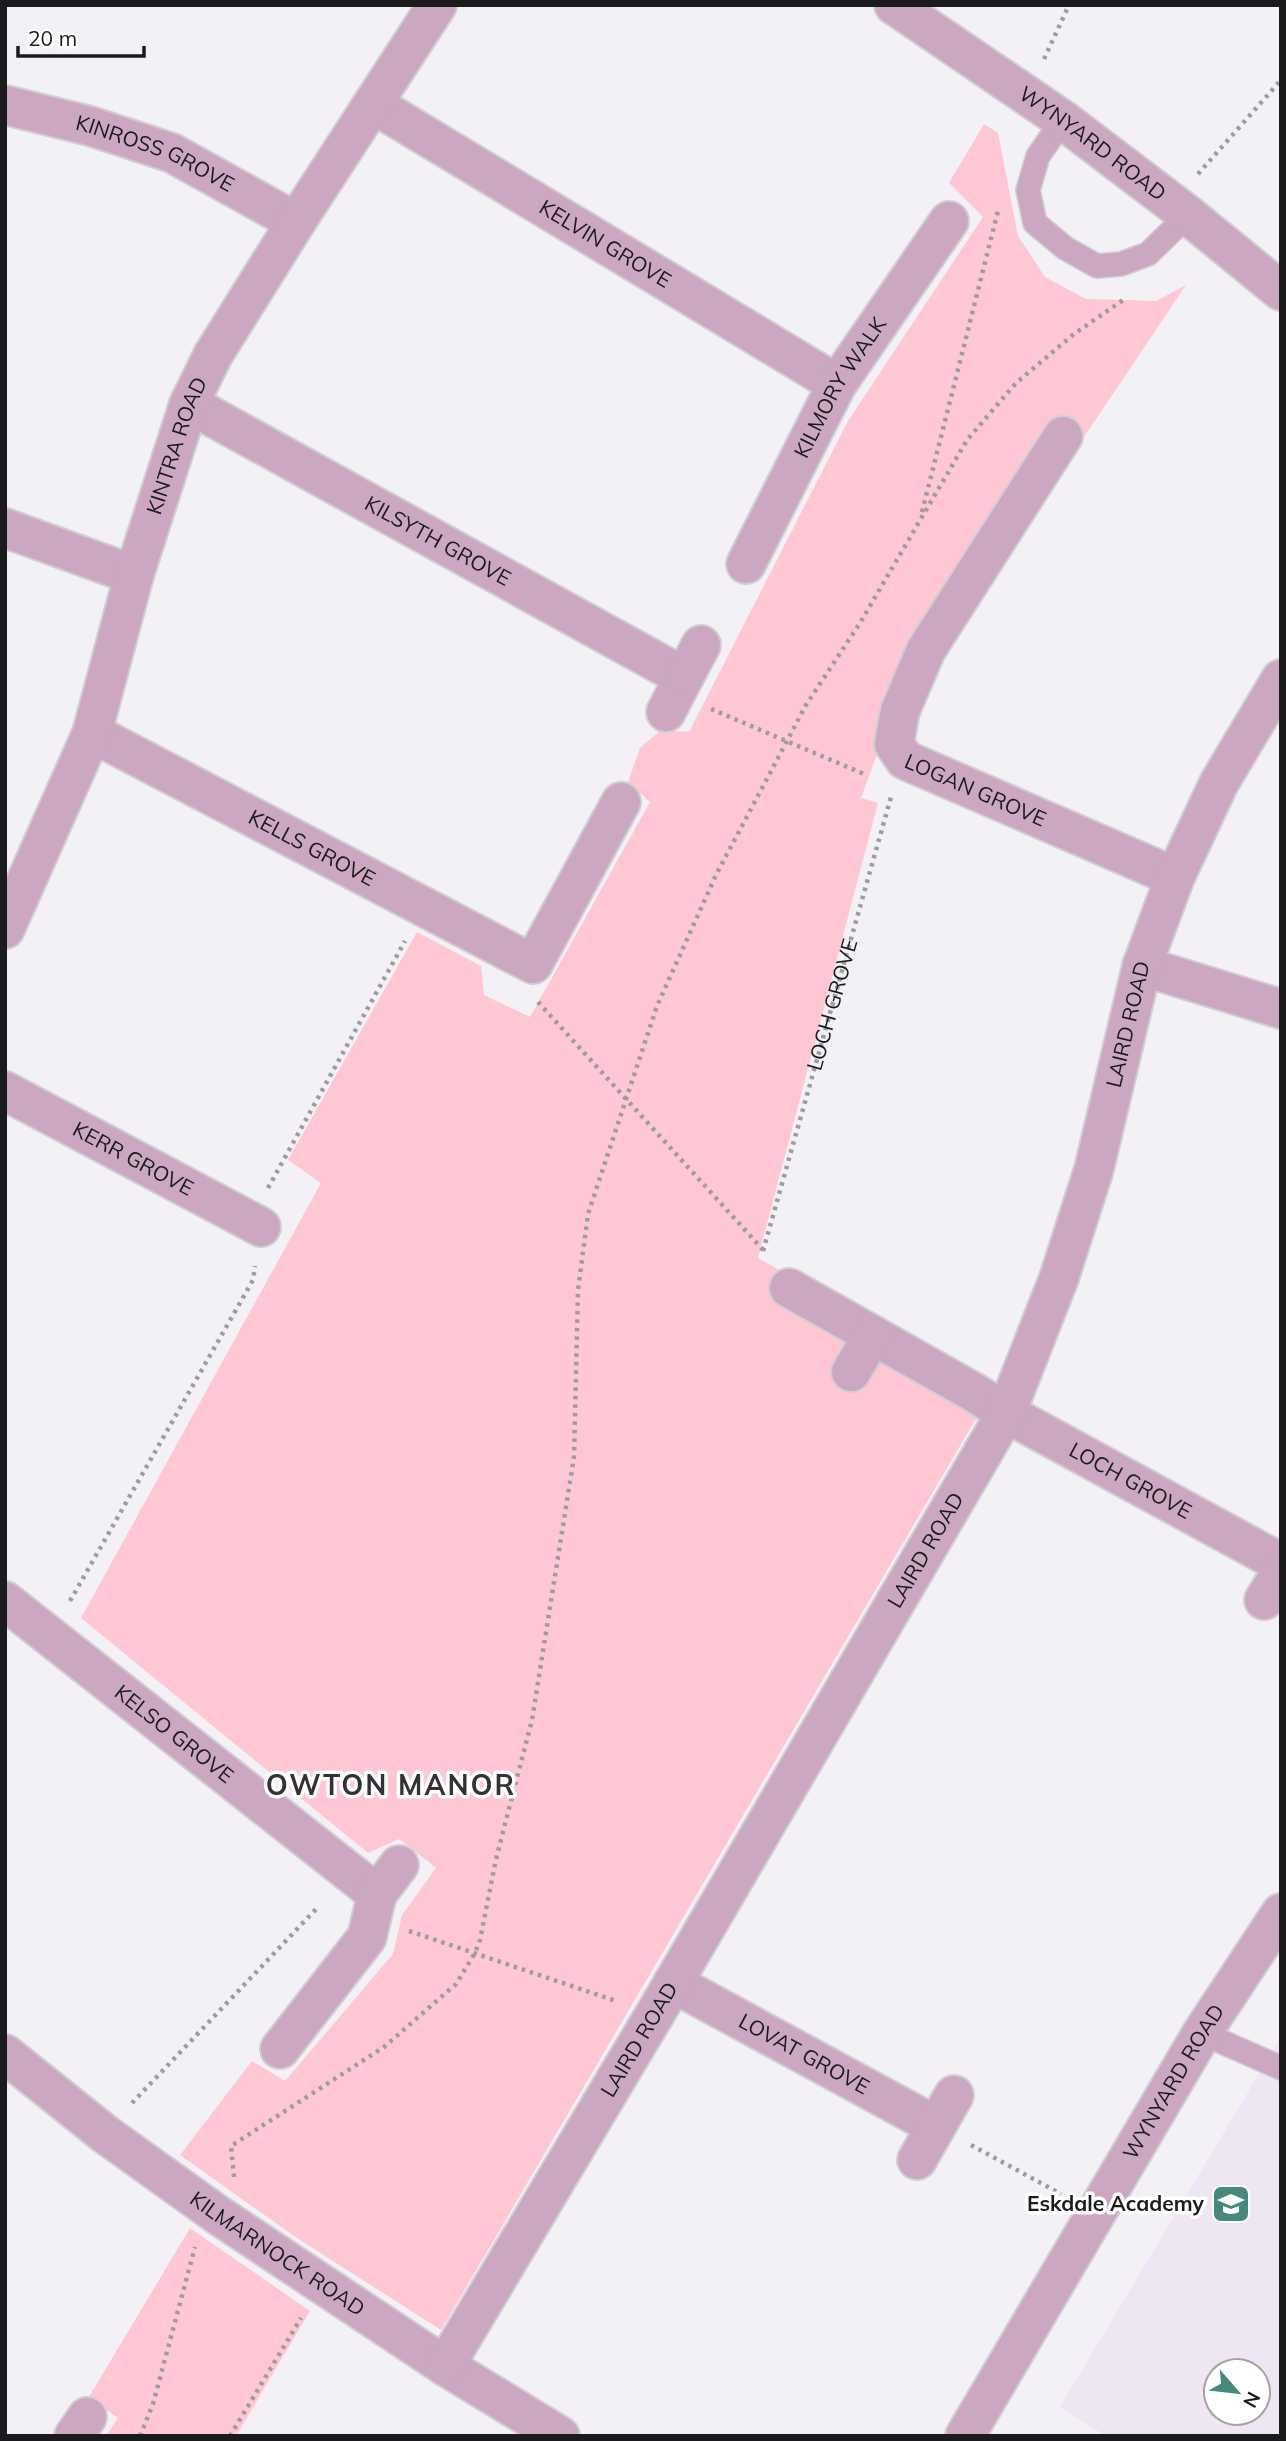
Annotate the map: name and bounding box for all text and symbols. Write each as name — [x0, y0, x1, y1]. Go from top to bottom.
scale bar — [18, 14, 144, 58]
text: 20 m — [28, 25, 77, 51]
street label: WYNYARD ROAD — [1014, 80, 1172, 206]
street label: KINROSS GROVE — [73, 109, 239, 197]
street label: KELVIN GROVE — [535, 194, 676, 293]
street label: KILMORY WALK — [788, 311, 891, 462]
street label: KINTRA ROAD — [140, 372, 212, 518]
street label: KILSYTH GROVE — [361, 490, 516, 591]
street label: LOGAN GROVE — [901, 747, 1050, 832]
street label: KELLS GROVE — [244, 803, 380, 891]
street label: LOCH GROVE — [801, 936, 862, 1073]
street label: LAIRD ROAD — [1100, 958, 1155, 1090]
street label: KERR GROVE — [69, 1115, 198, 1201]
street label: LOCH GROVE — [1065, 1436, 1196, 1524]
street label: LAIRD ROAD — [881, 1487, 969, 1612]
street label: KELSO GROVE — [110, 1678, 239, 1788]
district label: OWTON MANOR — [266, 1767, 516, 1802]
street label: LAIRD ROAD — [595, 1977, 683, 2101]
street label: WYNYARD ROAD — [1117, 1999, 1229, 2164]
street label: LOVAT GROVE — [735, 2007, 874, 2099]
school or university icon: Eskdale Academy — [1210, 2183, 1252, 2225]
street label: KILMARNOCK ROAD — [185, 2185, 370, 2321]
place label: Eskdale Academy — [1027, 2190, 1205, 2216]
north arrow — [1202, 2357, 1272, 2427]
text: N — [1238, 2388, 1266, 2412]

